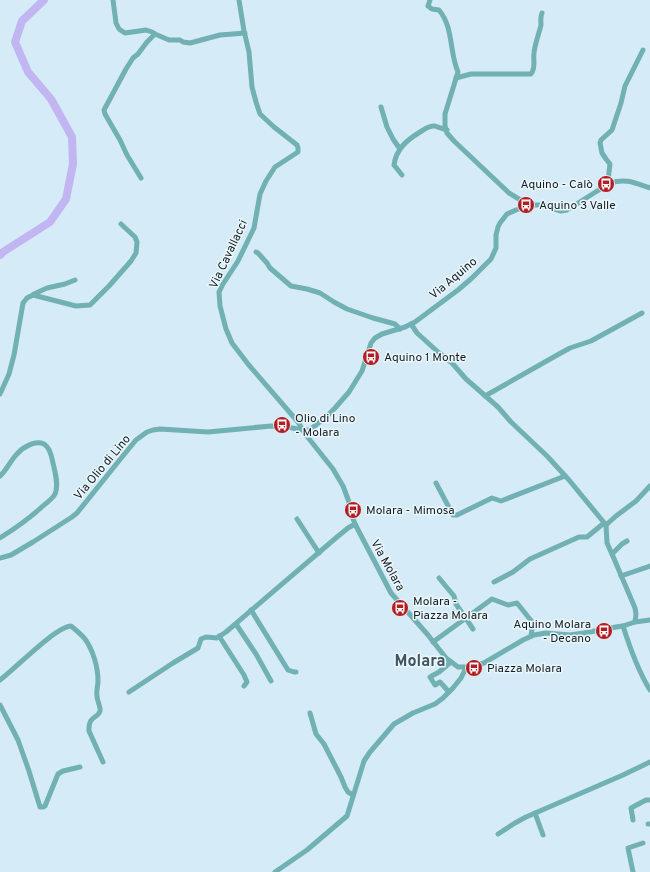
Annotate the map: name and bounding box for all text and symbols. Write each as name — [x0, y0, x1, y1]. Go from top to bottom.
bus stop icon: Aquino - Calò — [596, 174, 616, 194]
place label: Aquino - Calò — [520, 177, 593, 193]
bus stop icon: Aquino 3 Valle — [516, 195, 536, 215]
place label: Aquino 3 Valle — [539, 198, 616, 214]
street label: Via Cavallacci — [206, 217, 252, 291]
street label: Via Aquino — [426, 254, 481, 303]
bus stop icon: Aquino 1 Monte — [361, 347, 381, 367]
place label: Aquino 1 Monte — [384, 350, 466, 366]
place label: Olio di Lino - Molara — [295, 411, 356, 441]
bus stop icon: Olio di Lino - Molara — [272, 415, 292, 435]
street label: Via Olio di Lino — [71, 431, 135, 504]
bus stop icon: Molara - Mimosa — [343, 500, 363, 520]
place label: Molara - Mimosa — [366, 503, 455, 519]
street label: Via Molara — [366, 537, 408, 594]
place label: Molara - Piazza Molara — [413, 594, 488, 624]
bus stop icon: Molara - Piazza Molara — [390, 598, 410, 618]
place label: Aquino Molara - Decano — [513, 617, 591, 647]
bus stop icon: Aquino Molara - Decano — [594, 621, 614, 641]
district label: Molara — [394, 652, 446, 672]
bus stop icon: Piazza Molara — [464, 658, 484, 678]
place label: Piazza Molara — [487, 661, 562, 677]

